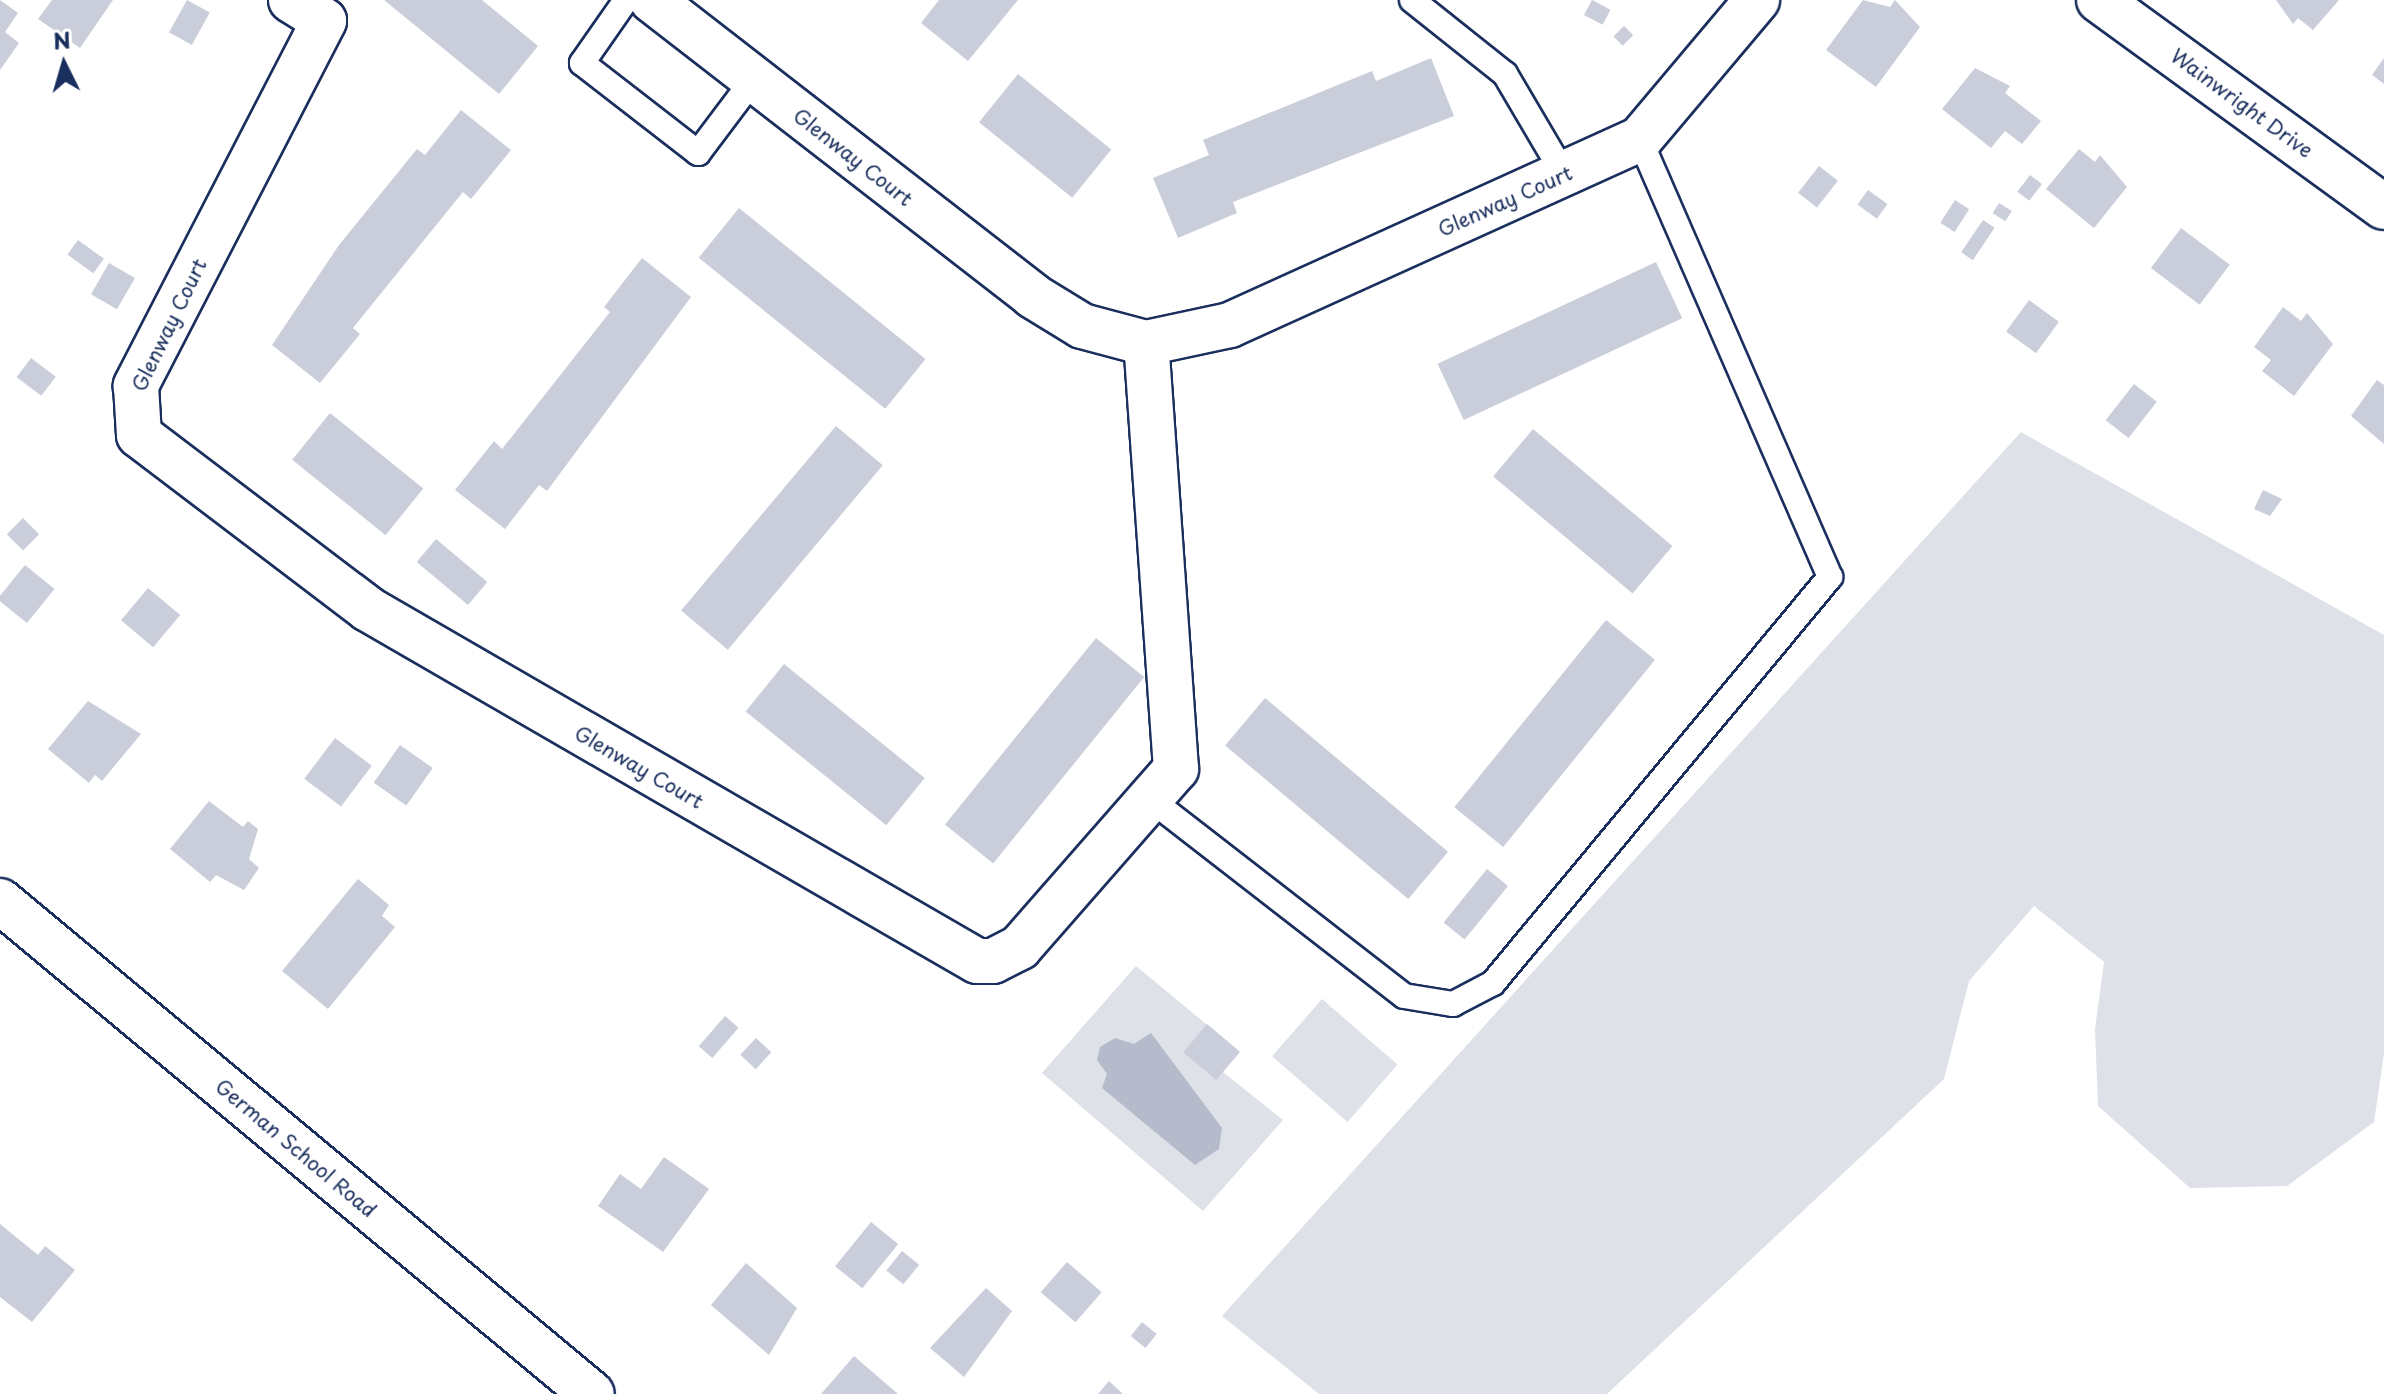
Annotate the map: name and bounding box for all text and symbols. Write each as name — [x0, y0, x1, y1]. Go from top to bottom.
text: N — [52, 22, 72, 57]
north arrow — [24, 24, 104, 104]
street label: Wainwright Drive — [2166, 43, 2318, 163]
street label: Glenway Court — [789, 103, 917, 211]
street label: Glenway Court — [1434, 161, 1576, 241]
street label: Glenway Court — [127, 255, 211, 395]
street label: Glenway Court — [570, 721, 708, 813]
street label: German School Road — [211, 1074, 381, 1222]

